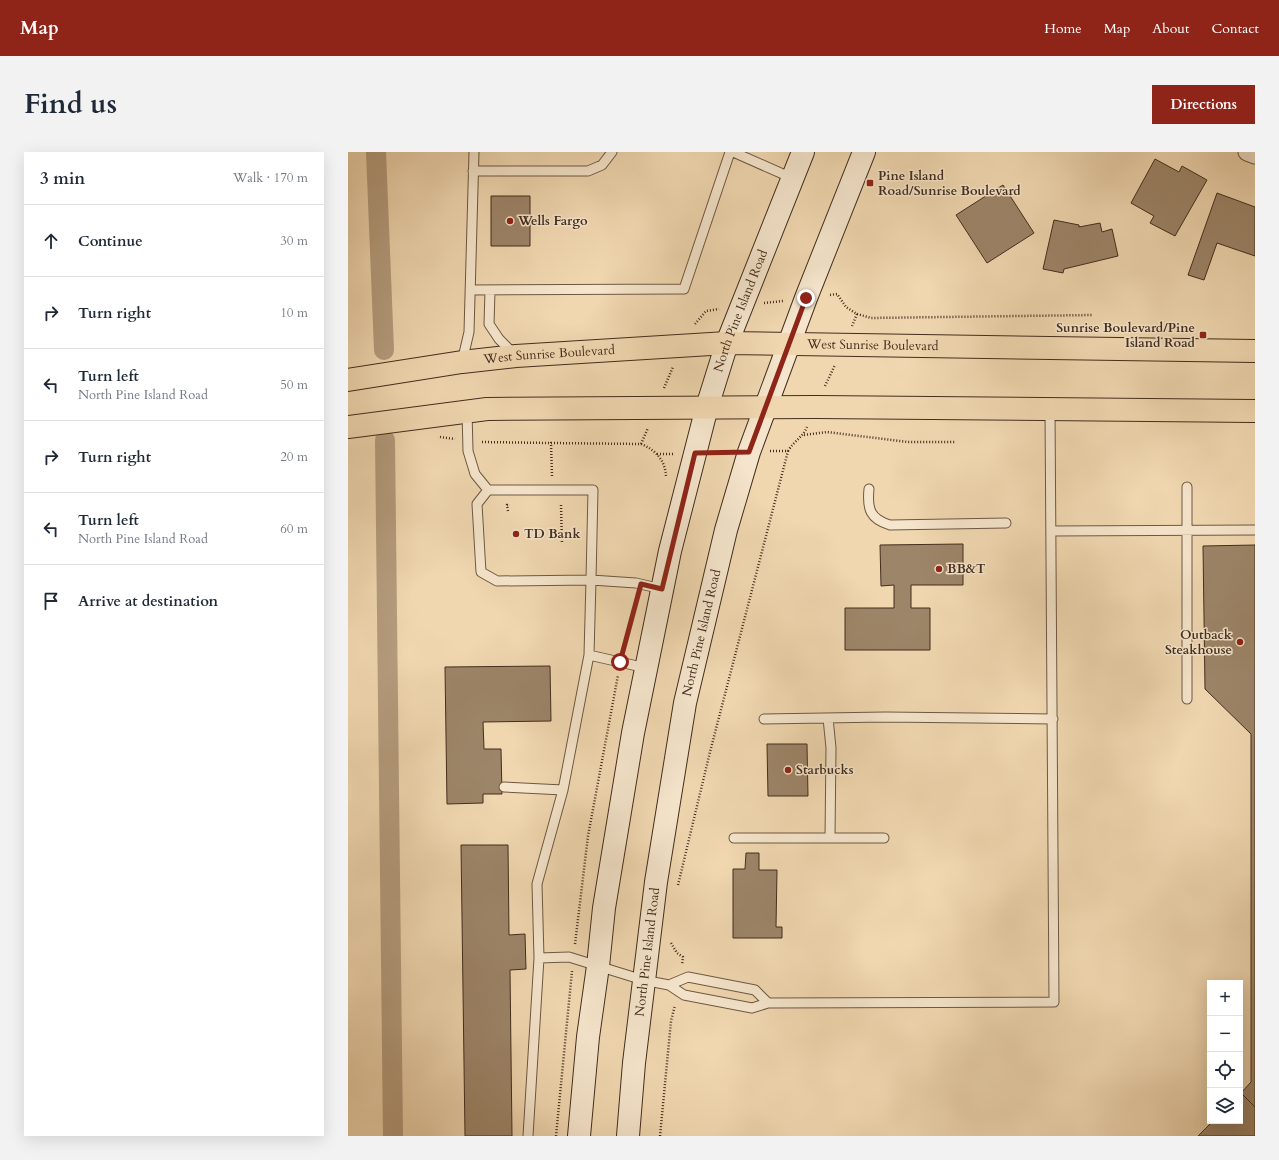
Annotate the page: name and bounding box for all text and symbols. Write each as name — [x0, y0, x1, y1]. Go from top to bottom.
text: Map — [20, 15, 59, 41]
text: Home — [1044, 19, 1082, 38]
text: Map — [1104, 19, 1130, 38]
text: About — [1152, 19, 1189, 38]
text: Contact — [1211, 19, 1259, 38]
text: Find us — [24, 85, 117, 123]
button: Directions — [1152, 85, 1255, 124]
text: 3 min — [40, 167, 85, 190]
place label: Pine Island Road/Sunrise Boulevard — [878, 167, 1021, 200]
text: Walk · 170 m — [233, 169, 308, 187]
marker: Pine Island Road/Sunrise Boulevard — [865, 178, 875, 188]
place label: Wells Fargo — [517, 212, 588, 230]
marker: Wells Fargo — [505, 216, 515, 226]
icon: ahead — [40, 230, 62, 252]
text: Continue — [78, 231, 143, 251]
text: 30 m — [280, 232, 308, 250]
street label: North Pine Island Road — [709, 247, 772, 375]
route end — [797, 289, 815, 307]
icon: right — [40, 302, 62, 324]
text: Turn right — [78, 303, 151, 323]
text: 10 m — [280, 304, 308, 322]
place label: Sunrise Boulevard/Pine Island Road — [1056, 319, 1196, 352]
marker: Sunrise Boulevard/Pine Island Road — [1198, 330, 1208, 340]
street label: West Sunrise Boulevard — [806, 335, 939, 355]
street label: West Sunrise Boulevard — [482, 341, 615, 369]
text: Turn left — [78, 366, 139, 386]
icon: left — [40, 374, 62, 396]
text: 50 m — [280, 376, 308, 394]
text: North Pine Island Road — [78, 386, 208, 404]
icon: right — [40, 446, 62, 468]
text: Turn right — [78, 447, 151, 467]
text: 20 m — [280, 448, 308, 466]
text: Turn left — [78, 510, 139, 530]
icon: left — [40, 518, 62, 540]
text: 60 m — [280, 520, 308, 538]
place label: TD Bank — [524, 525, 581, 543]
marker: TD Bank — [511, 529, 521, 539]
text: North Pine Island Road — [78, 530, 208, 548]
place label: BB&T — [947, 560, 986, 578]
marker: BB&T — [934, 564, 944, 574]
street label: North Pine Island Road — [678, 568, 725, 698]
icon: arrive — [40, 590, 62, 612]
text: Arrive at destination — [78, 591, 218, 611]
place label: Outback Steakhouse — [1165, 626, 1233, 659]
marker: Outback Steakhouse — [1235, 637, 1245, 647]
route start — [611, 653, 629, 671]
place label: Starbucks — [796, 761, 854, 779]
marker: Starbucks — [783, 765, 793, 775]
street label: North Pine Island Road — [631, 886, 664, 1018]
map controls — [1207, 980, 1243, 1124]
button: + — [1207, 980, 1243, 1016]
button: − — [1207, 1016, 1243, 1052]
button: locate — [1207, 1052, 1243, 1088]
button: layers — [1207, 1088, 1243, 1124]

